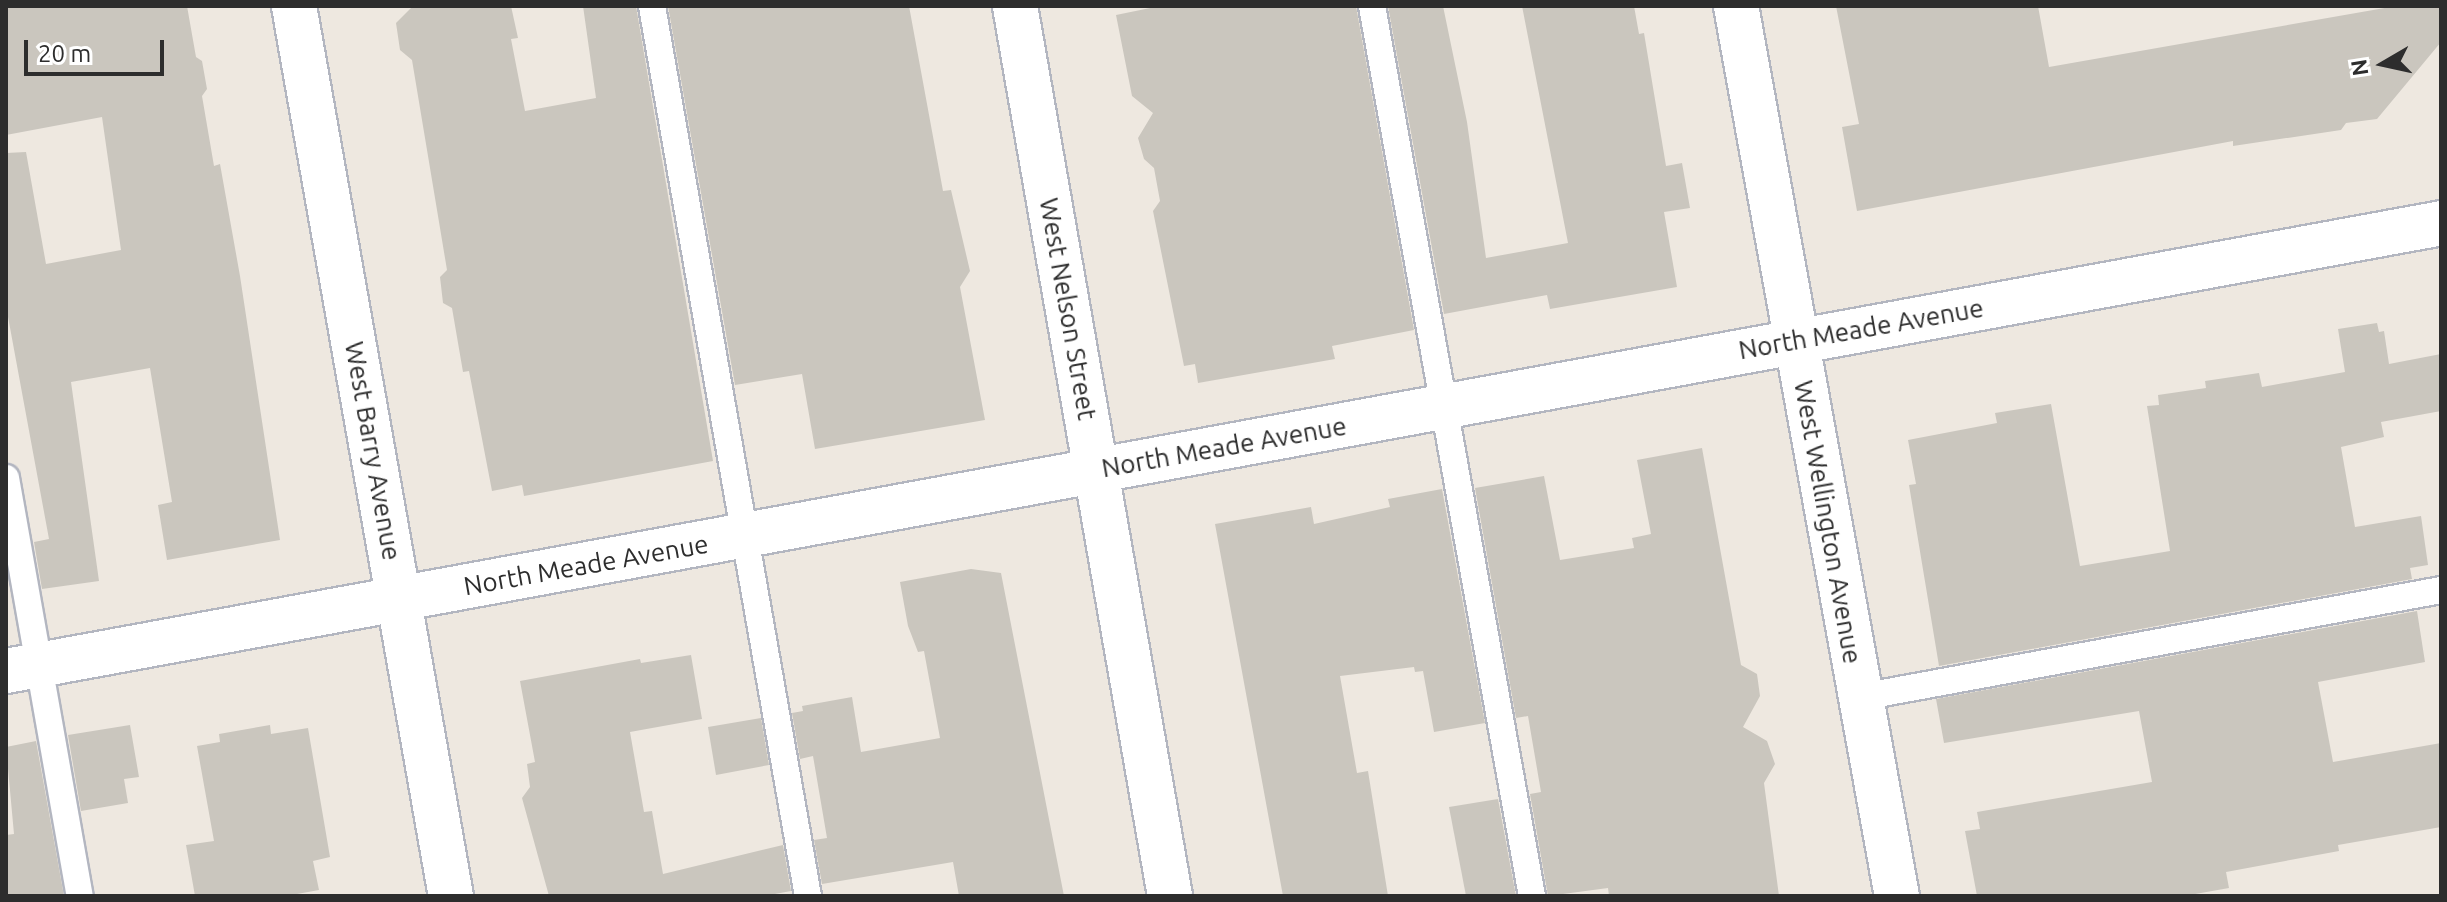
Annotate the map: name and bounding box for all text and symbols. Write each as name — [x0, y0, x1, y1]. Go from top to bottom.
scale bar — [28, 24, 168, 74]
north arrow — [2343, 24, 2423, 104]
text: 20 m — [38, 40, 91, 67]
text: N — [2345, 58, 2372, 78]
street label: West Nelson Street — [1033, 195, 1103, 423]
street label: North Meade Avenue — [1736, 292, 1986, 366]
street label: West Barry Avenue — [338, 339, 408, 563]
street label: West Wellington Avenue — [1788, 378, 1868, 666]
street label: North Meade Avenue — [1099, 410, 1349, 484]
street label: North Meade Avenue — [461, 528, 711, 602]

